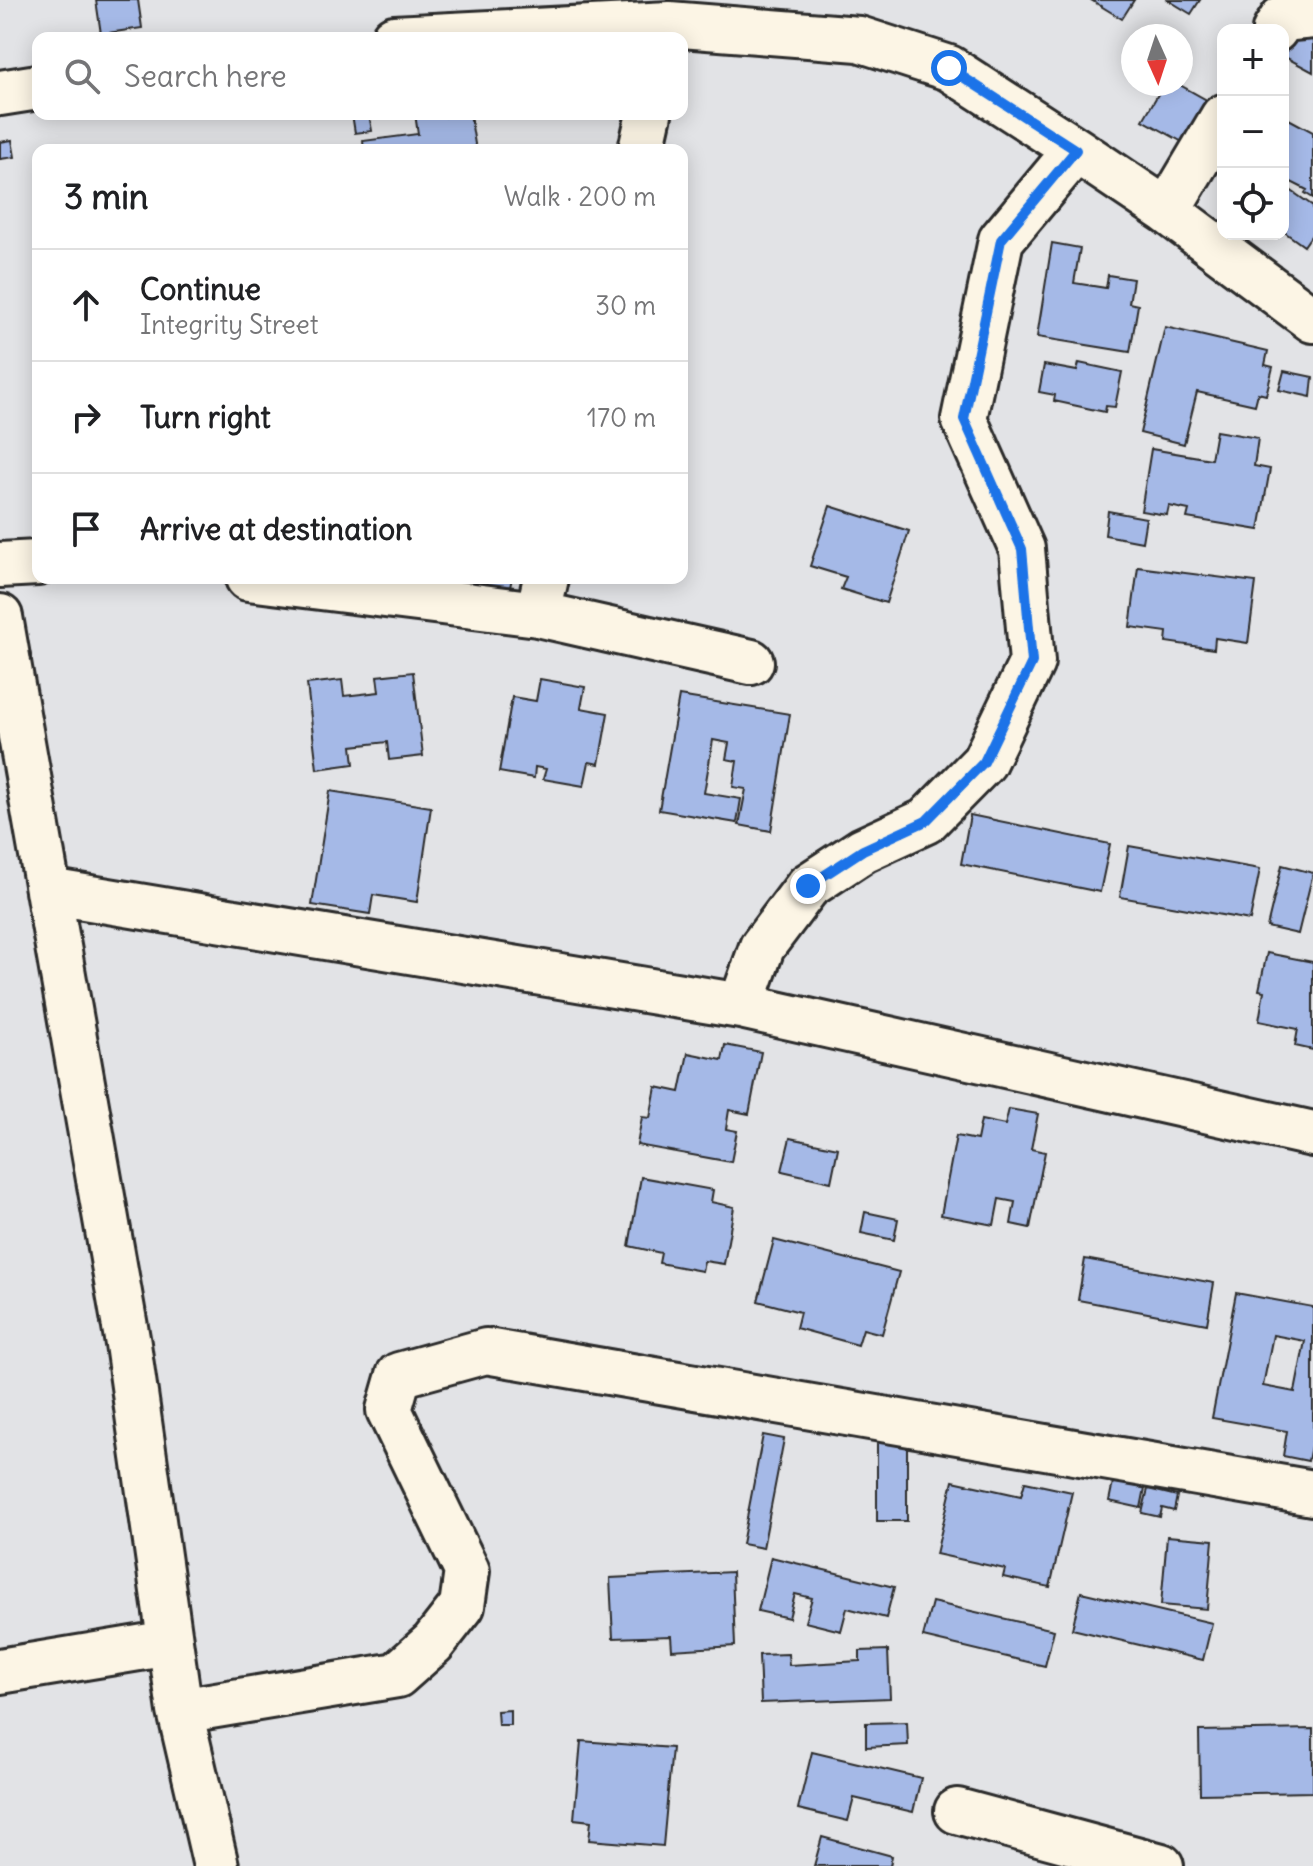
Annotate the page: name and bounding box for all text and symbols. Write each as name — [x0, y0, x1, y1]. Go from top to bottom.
north arrow — [1121, 24, 1193, 96]
map controls — [1217, 24, 1289, 240]
button: + — [1217, 24, 1289, 96]
search box — [32, 32, 688, 120]
route start — [931, 50, 967, 86]
icon: search — [60, 54, 104, 98]
text: Search here — [124, 57, 287, 95]
button: − — [1217, 96, 1289, 168]
button: locate — [1217, 168, 1289, 240]
text: 3 min — [64, 175, 149, 218]
text: Walk · 200 m — [504, 180, 656, 213]
text: Continue — [140, 270, 261, 308]
icon: ahead — [64, 283, 108, 327]
text: 30 m — [595, 289, 656, 322]
text: Integrity Street — [140, 308, 319, 341]
icon: right — [64, 395, 108, 439]
text: Turn right — [140, 398, 271, 436]
text: 170 m — [587, 401, 656, 434]
icon: arrive — [64, 507, 108, 551]
text: Arrive at destination — [140, 510, 412, 548]
route end — [790, 868, 826, 904]

